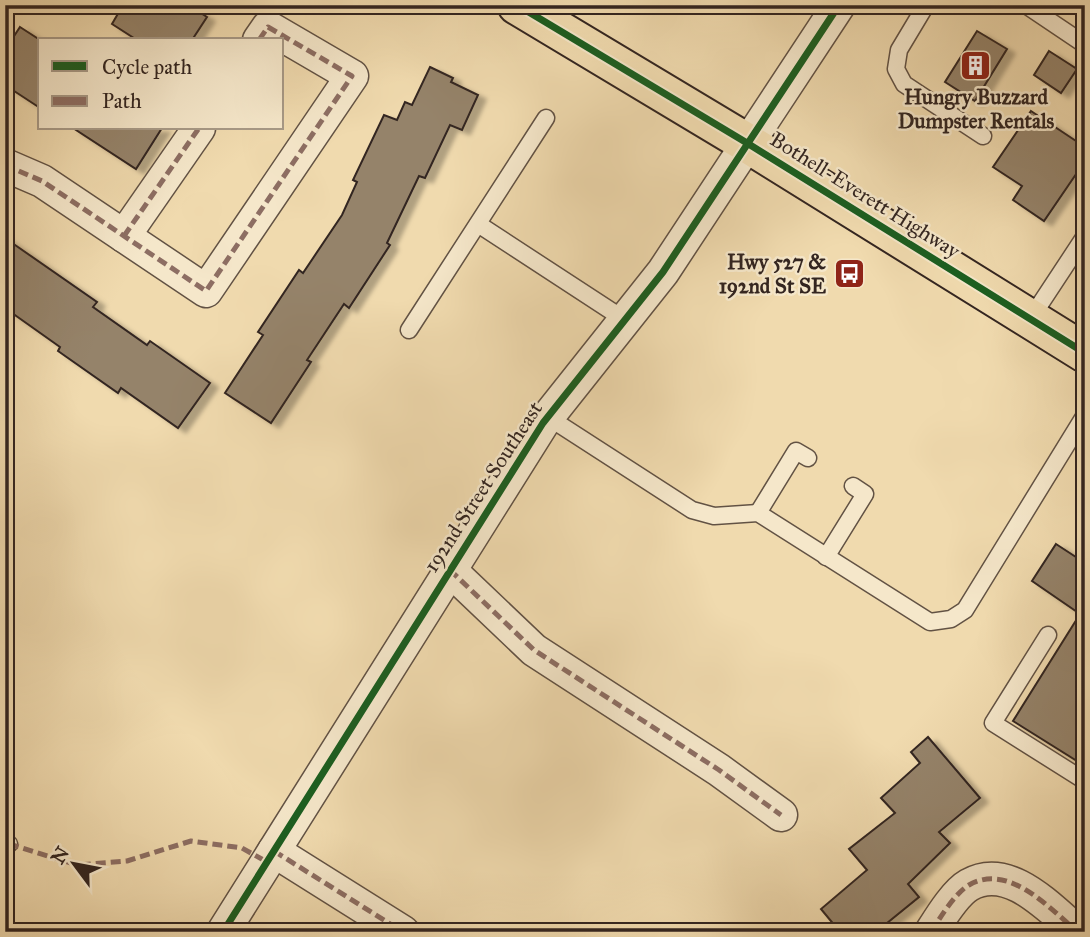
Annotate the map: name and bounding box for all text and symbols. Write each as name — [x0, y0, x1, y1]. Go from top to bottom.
legend — [38, 38, 284, 130]
building icon: Hungry Buzzard Dumpster Rentals — [959, 48, 993, 82]
text: Cycle path — [102, 54, 193, 80]
place label: Hungry Buzzard Dumpster Rentals — [898, 84, 1055, 134]
text: Path — [102, 88, 142, 114]
street label: Bothell-Everett Highway — [765, 126, 966, 265]
place label: Hwy 527 & 192nd St SE — [719, 249, 826, 299]
bus stop icon: Hwy 527 & 192nd St SE — [832, 257, 866, 291]
street label: 192nd Street Southeast — [418, 396, 548, 577]
north arrow — [38, 828, 108, 898]
text: N — [46, 842, 74, 868]

